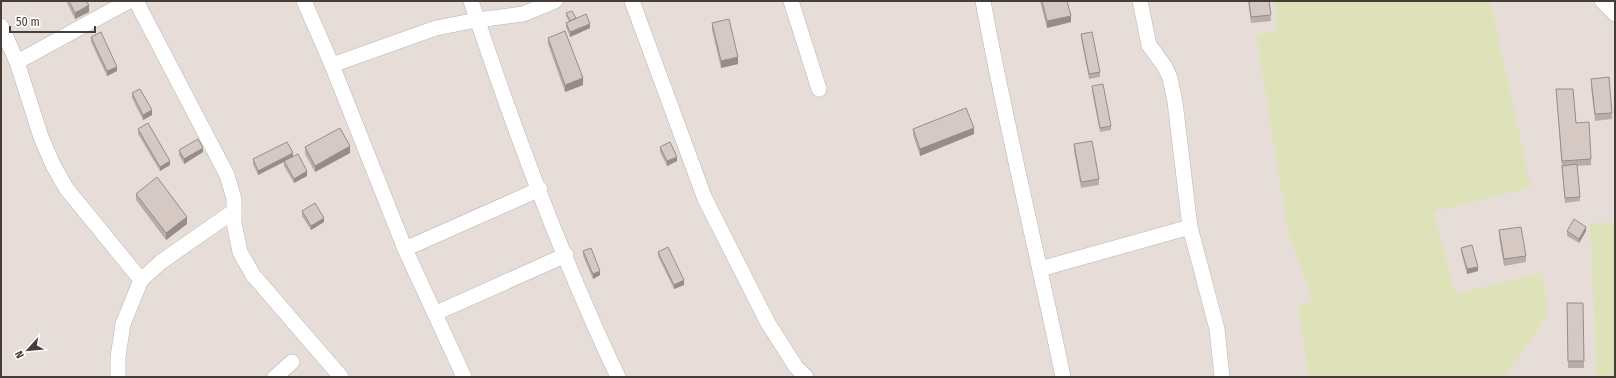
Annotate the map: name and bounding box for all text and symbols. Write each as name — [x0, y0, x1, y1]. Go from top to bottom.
scale bar — [10, 8, 95, 34]
text: 50 m — [16, 15, 40, 29]
north arrow — [8, 330, 48, 370]
text: N — [12, 348, 27, 360]

